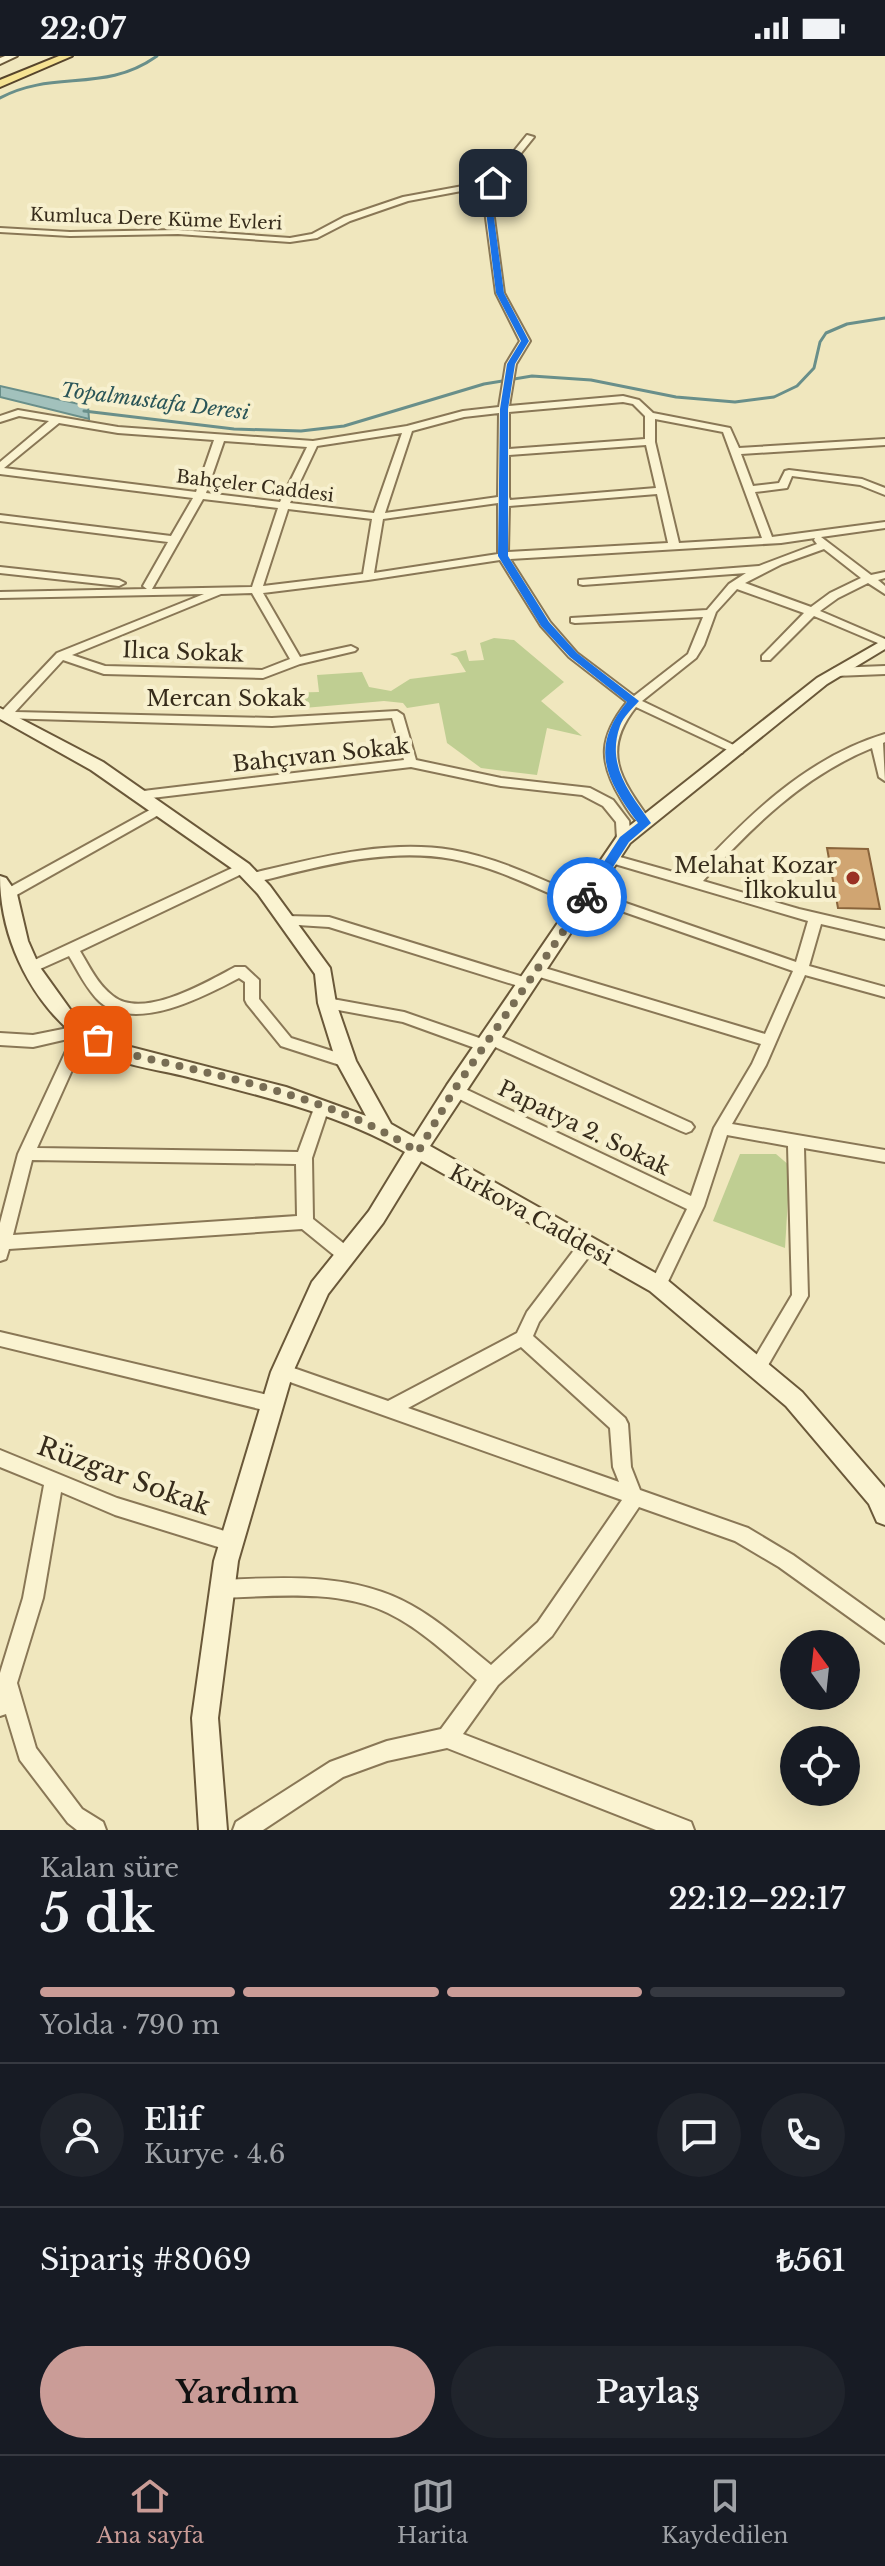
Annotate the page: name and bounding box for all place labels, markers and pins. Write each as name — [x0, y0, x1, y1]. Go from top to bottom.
pin — [459, 149, 527, 217]
place label: Melahat Kozar İlkokulu — [674, 852, 837, 904]
marker: Melahat Kozar İlkokulu — [844, 869, 862, 887]
pin — [64, 1006, 132, 1074]

